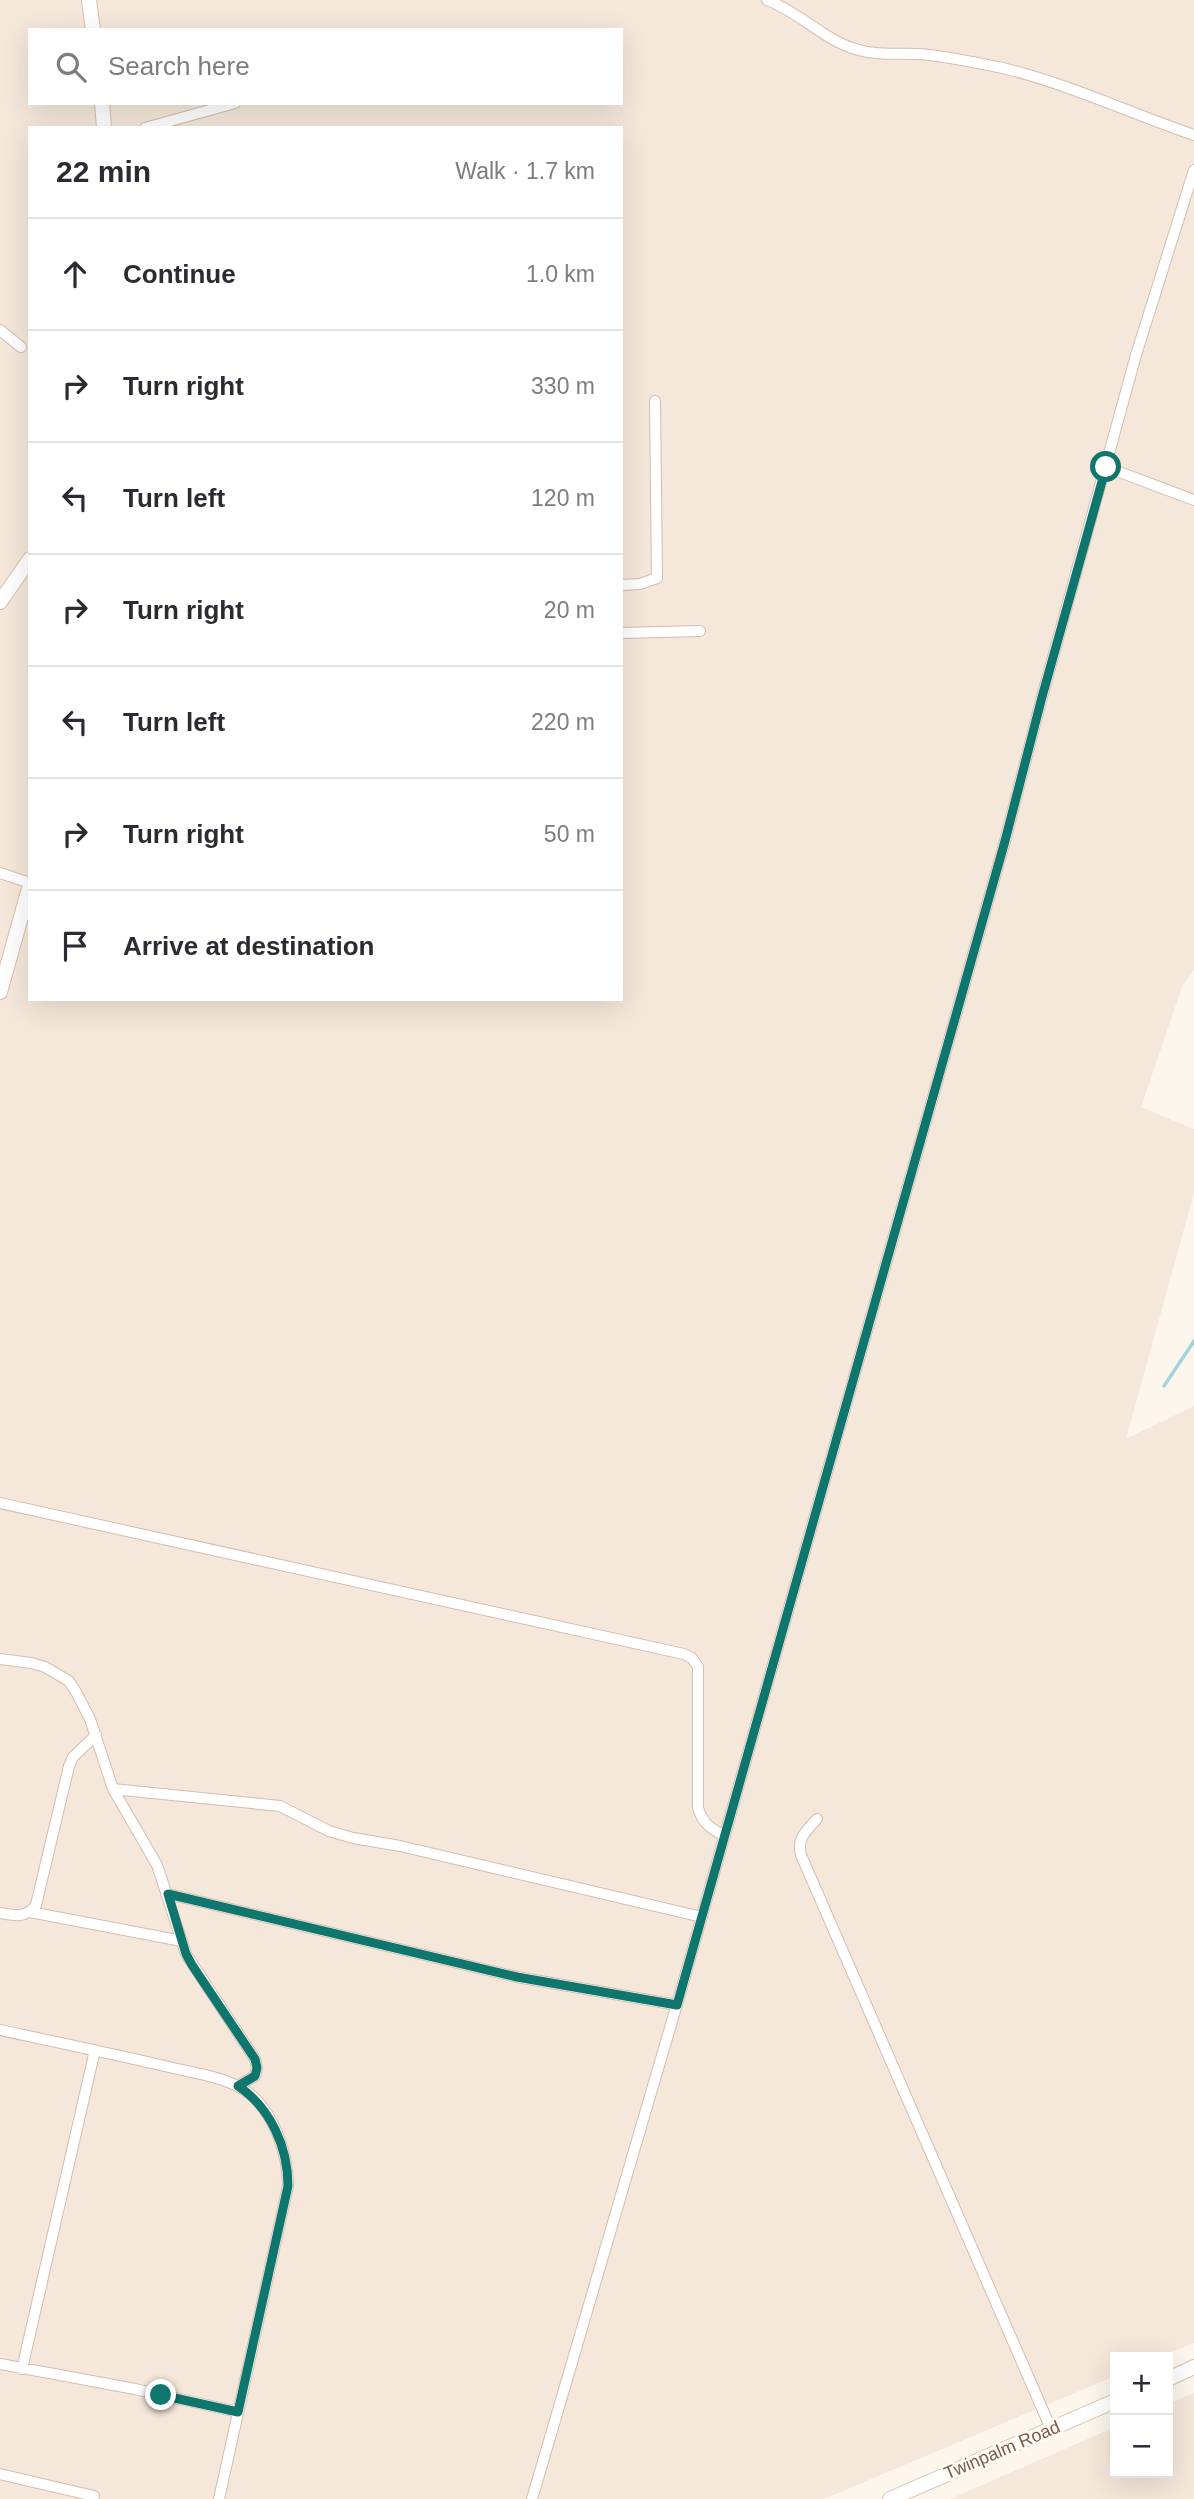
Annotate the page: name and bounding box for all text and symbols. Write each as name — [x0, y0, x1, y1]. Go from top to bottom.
search box — [28, 28, 623, 105]
icon: search — [52, 48, 90, 86]
text: Search here — [108, 51, 250, 81]
text: 22 min — [56, 155, 151, 188]
text: Walk · 1.7 km — [455, 158, 595, 184]
icon: ahead — [56, 255, 94, 293]
text: Continue — [123, 259, 236, 289]
text: 1.0 km — [526, 261, 595, 287]
icon: right — [56, 367, 94, 405]
text: Turn right — [123, 371, 244, 401]
text: 330 m — [531, 373, 595, 399]
route start — [1090, 451, 1121, 482]
icon: left — [56, 479, 94, 517]
text: Turn left — [123, 483, 225, 513]
text: 120 m — [531, 485, 595, 511]
icon: right — [56, 591, 94, 629]
text: Turn right — [123, 595, 244, 625]
text: 20 m — [544, 597, 595, 623]
icon: left — [56, 703, 94, 741]
text: Turn left — [123, 707, 225, 737]
text: 220 m — [531, 709, 595, 735]
icon: right — [56, 815, 94, 853]
text: Turn right — [123, 819, 244, 849]
text: 50 m — [544, 821, 595, 847]
icon: arrive — [56, 927, 94, 965]
text: Arrive at destination — [123, 931, 374, 961]
map controls — [1110, 2352, 1173, 2478]
button: + — [1110, 2352, 1173, 2415]
route end — [145, 2379, 176, 2410]
button: − — [1110, 2415, 1173, 2478]
street label: Twinpalm Road — [941, 2417, 1063, 2483]

